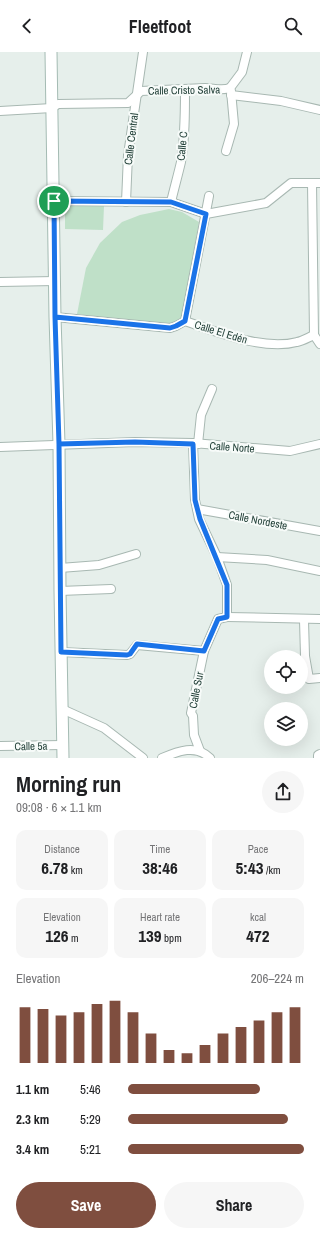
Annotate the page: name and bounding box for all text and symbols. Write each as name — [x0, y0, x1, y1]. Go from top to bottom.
text: Fleetfoot — [129, 14, 191, 39]
icon: back — [16, 15, 38, 37]
icon: search — [282, 15, 304, 37]
street label: Calle Cristo Salva — [148, 82, 220, 98]
street label: Calle Central — [121, 112, 141, 166]
street label: Calle C — [173, 130, 191, 161]
pin — [37, 184, 71, 218]
icon: arrive — [43, 190, 65, 212]
street label: Calle El Edén — [193, 317, 249, 347]
street label: Calle Norte — [209, 438, 255, 456]
street label: Calle Nordeste — [227, 507, 289, 533]
map controls — [264, 650, 308, 746]
button: locate — [264, 650, 308, 694]
street label: Calle Sur — [186, 670, 206, 710]
button: layers — [264, 702, 308, 746]
street label: Calle 5a — [14, 739, 48, 753]
text: Morning run — [16, 769, 121, 799]
button: share — [262, 771, 304, 813]
text: 09:08 · 6 × 1.1 km — [16, 799, 102, 816]
text: Distance — [44, 842, 80, 856]
text: Time — [150, 842, 170, 856]
text: Pace — [248, 842, 268, 856]
text: 6.78 — [41, 856, 68, 879]
text: 38:46 — [142, 856, 178, 879]
text: 5:43 — [236, 856, 263, 879]
text: km — [68, 863, 83, 877]
text: /km — [263, 863, 280, 877]
text: Elevation — [43, 910, 81, 924]
text: Heart rate — [140, 910, 180, 924]
text: kcal — [250, 910, 266, 924]
text: 126 — [45, 924, 69, 947]
text: 139 — [138, 924, 162, 947]
text: 472 — [246, 924, 270, 947]
text: m — [69, 931, 79, 945]
text: bpm — [162, 931, 182, 945]
text: Elevation — [16, 970, 60, 987]
text: 206–224 m — [251, 970, 304, 987]
text: 1.1 km — [16, 1081, 49, 1098]
text: 5:46 — [80, 1081, 101, 1098]
text: 2.3 km — [16, 1111, 49, 1128]
text: 5:29 — [80, 1111, 101, 1128]
text: 3.4 km — [16, 1141, 49, 1158]
text: 5:21 — [80, 1141, 101, 1158]
button: Save — [16, 1182, 156, 1228]
button: Share — [164, 1182, 304, 1228]

